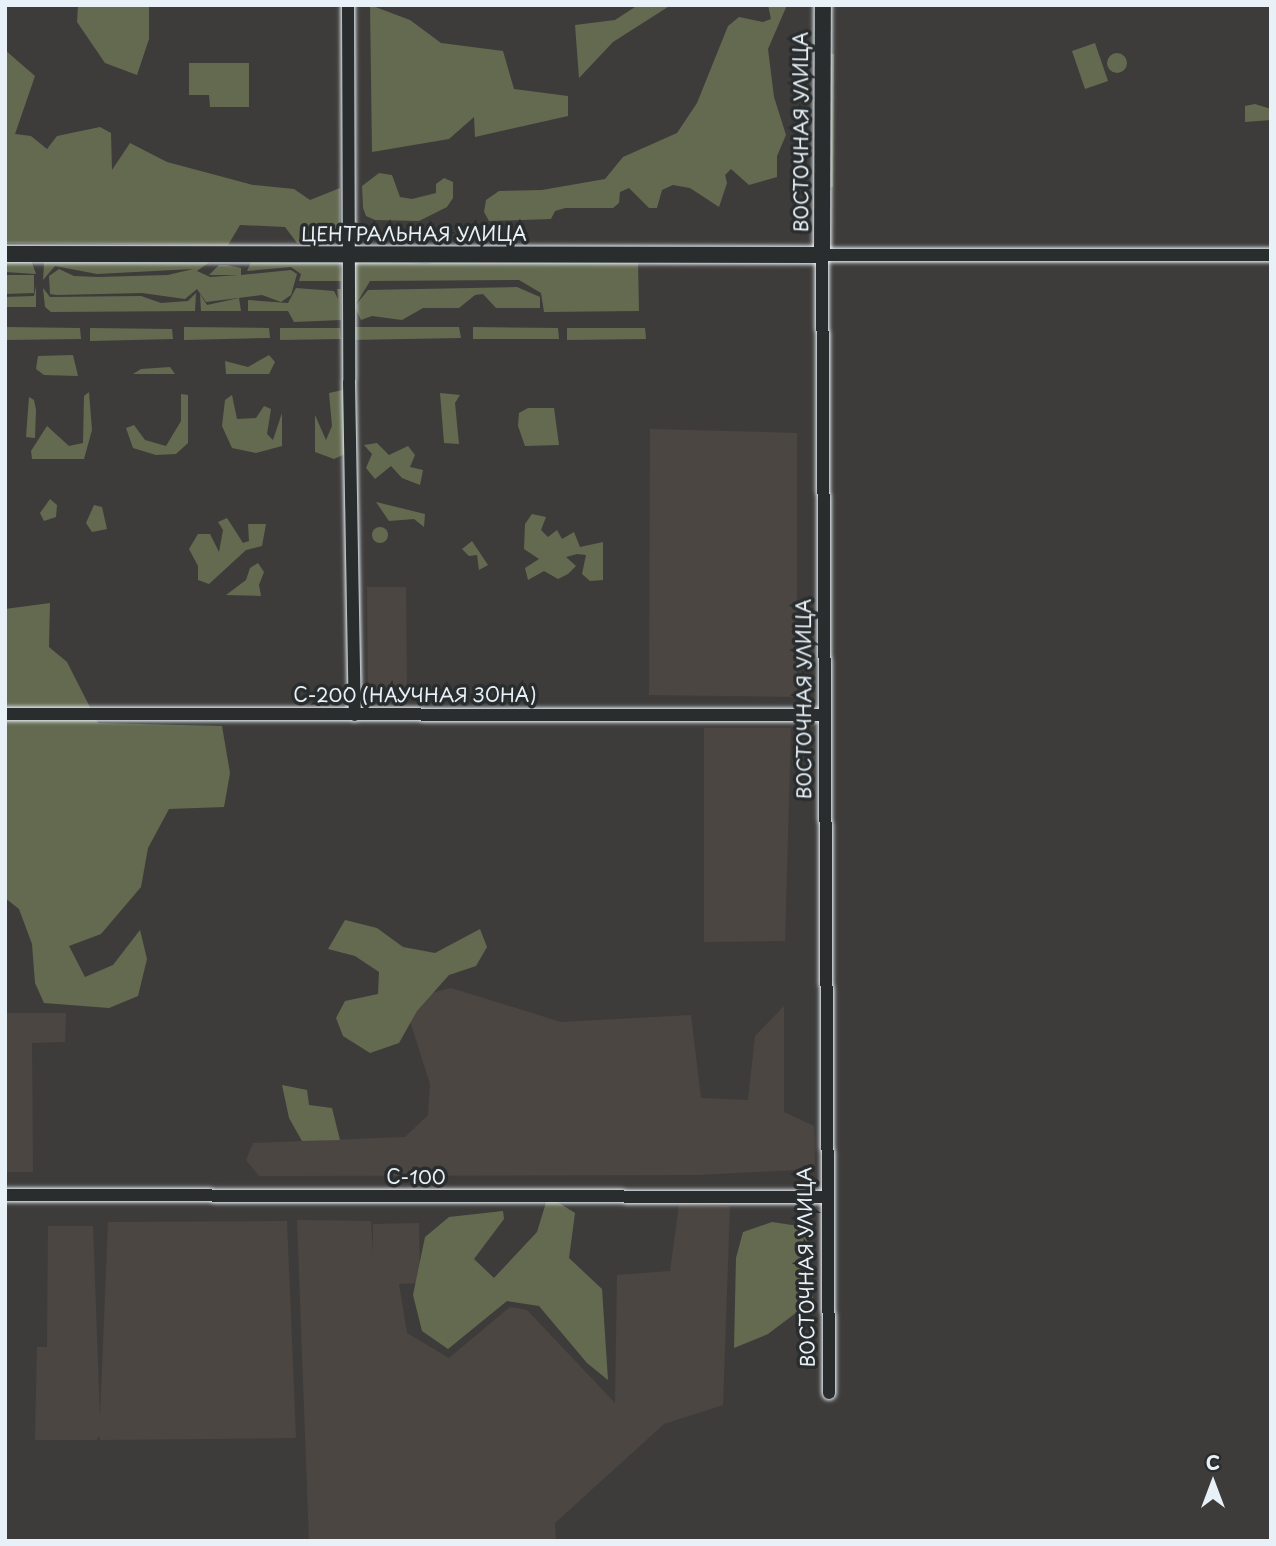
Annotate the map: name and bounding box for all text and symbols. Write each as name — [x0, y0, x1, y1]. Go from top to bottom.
street label: ВОСТОЧНАЯ УЛИЦА — [790, 32, 812, 232]
street label: ЦЕНТРАЛЬНАЯ УЛИЦА — [301, 223, 527, 245]
street label: ВОСТОЧНАЯ УЛИЦА — [793, 599, 815, 799]
street label: С-200 (НАУЧНАЯ ЗОНА) — [293, 684, 537, 706]
street label: С-100 — [386, 1166, 446, 1188]
street label: ВОСТОЧНАЯ УЛИЦА — [793, 1167, 819, 1367]
north arrow — [1178, 1448, 1248, 1518]
text: С — [1206, 1448, 1220, 1476]

